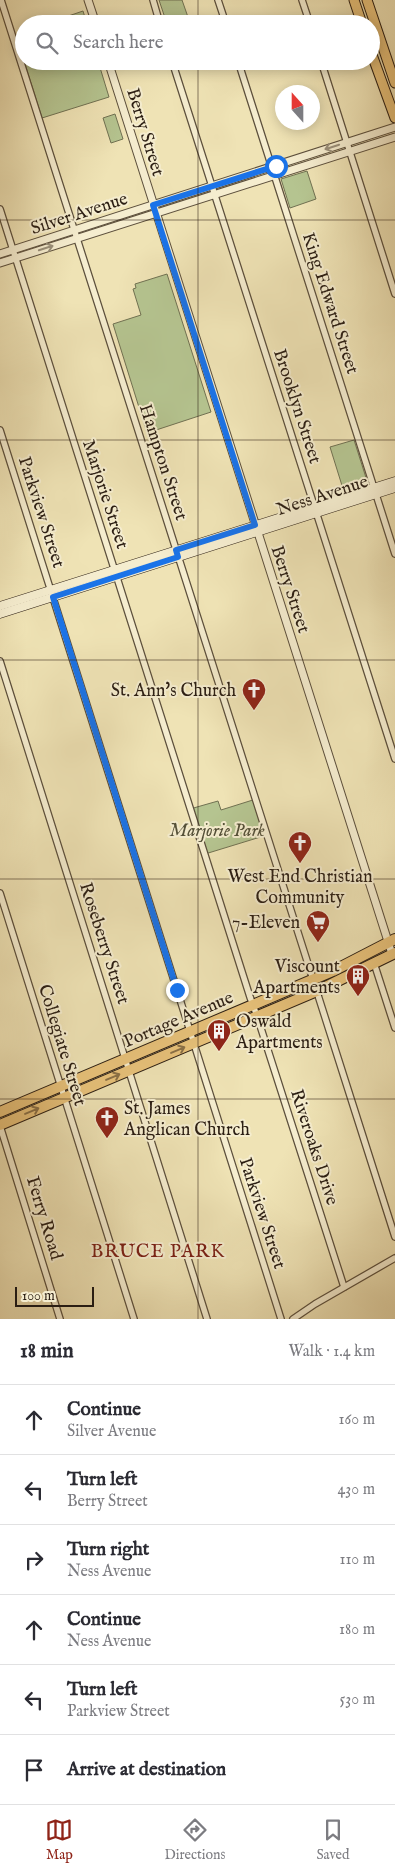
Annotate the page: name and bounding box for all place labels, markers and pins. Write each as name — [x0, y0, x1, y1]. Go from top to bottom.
church icon: St. Ann's Church — [241, 677, 267, 711]
place label: St. Ann's Church — [111, 680, 236, 703]
church icon: West End Christian Community — [287, 830, 313, 864]
place label: West End Christian Community — [227, 866, 373, 910]
supermarket icon: 7-Eleven — [305, 909, 331, 943]
place label: 7-Eleven — [232, 912, 300, 935]
place label: Viscount Apartments — [252, 956, 340, 1000]
building icon: Viscount Apartments — [345, 963, 371, 997]
place label: Oswald Apartments — [235, 1011, 323, 1055]
building icon: Oswald Apartments — [206, 1018, 232, 1052]
place label: St. James Anglican Church — [123, 1098, 250, 1142]
church icon: St. James Anglican Church — [94, 1105, 120, 1139]

